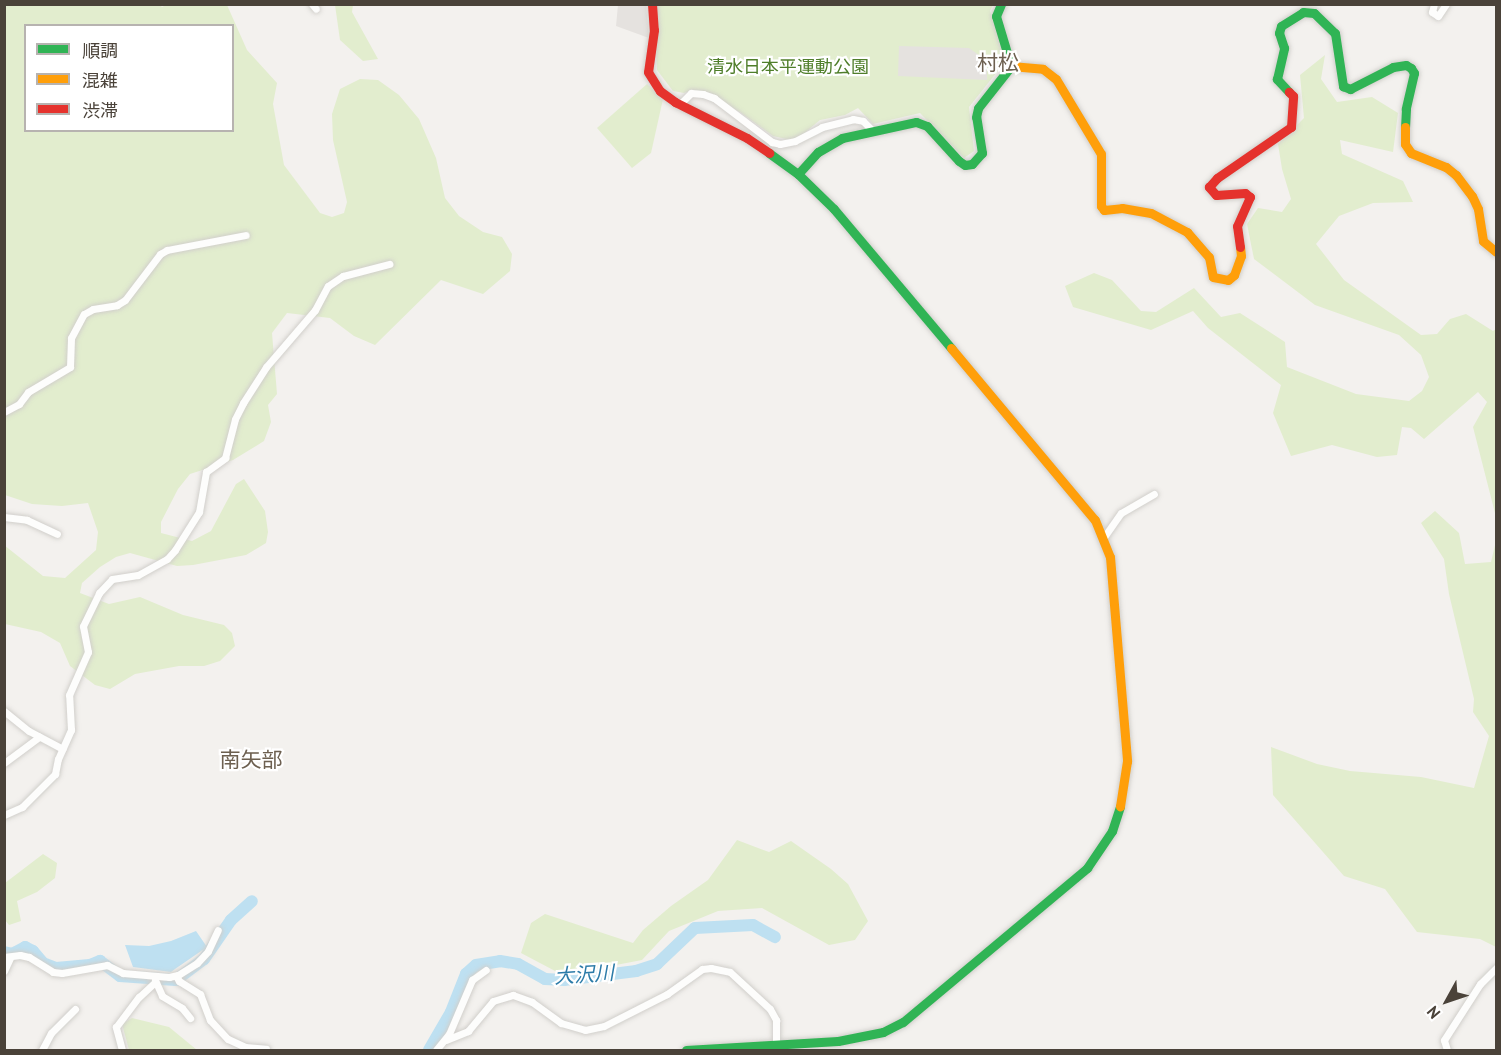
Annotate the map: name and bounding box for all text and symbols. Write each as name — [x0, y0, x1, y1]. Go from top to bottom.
legend — [24, 24, 234, 132]
text: 順調 — [82, 39, 118, 62]
district label: 村松 — [977, 50, 1019, 76]
park label: 清水日本平運動公園 — [707, 56, 869, 78]
text: 混雑 — [82, 69, 118, 92]
text: 渋滞 — [82, 99, 118, 122]
district label: 南矢部 — [220, 747, 282, 773]
water label: 大沢川 — [553, 961, 615, 989]
north arrow — [1417, 971, 1477, 1031]
text: N — [1422, 1002, 1444, 1023]

